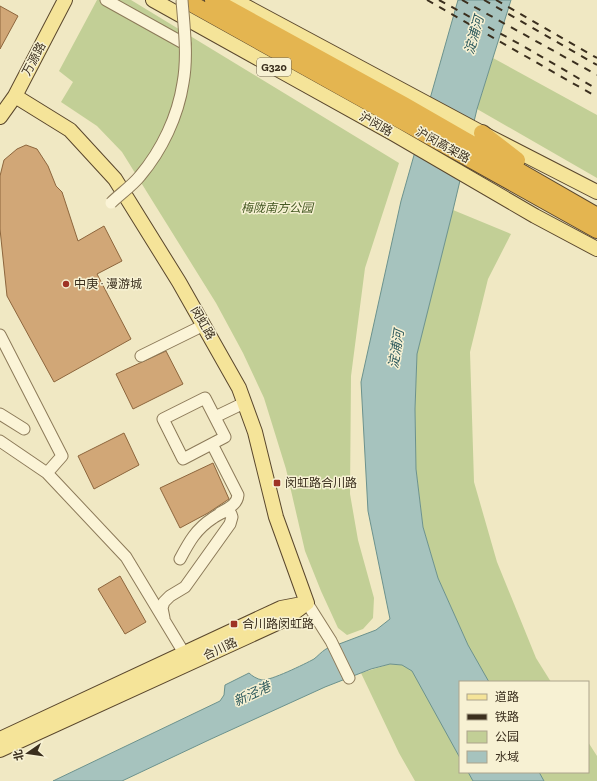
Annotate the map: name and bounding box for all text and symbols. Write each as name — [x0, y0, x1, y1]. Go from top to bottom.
water label: 淀浦河 — [461, 11, 487, 56]
street label: 万源路 — [19, 40, 49, 78]
road number: G320 — [257, 58, 291, 76]
street label: 沪闵路 — [357, 109, 395, 139]
street label: 沪闵高架路 — [413, 124, 473, 166]
park label: 梅陇南方公园 — [241, 201, 315, 215]
place label: 中庚 · 漫游城 — [74, 277, 142, 291]
marker: 中庚 · 漫游城 — [61, 279, 71, 289]
street label: 闵虹路 — [188, 304, 218, 342]
water label: 淀浦河 — [386, 326, 407, 369]
place label: 闵虹路合川路 — [285, 476, 357, 490]
marker: 闵虹路合川路 — [272, 478, 282, 488]
place label: 合川路闵虹路 — [242, 617, 314, 631]
marker: 合川路闵虹路 — [229, 619, 239, 629]
street label: 合川路 — [201, 635, 239, 663]
water label: 新泾港 — [231, 678, 275, 709]
legend — [459, 681, 589, 773]
text: 道路 — [495, 690, 519, 704]
text: 铁路 — [495, 710, 519, 724]
text: 公园 — [495, 730, 519, 744]
north arrow — [8, 733, 48, 773]
text: 北 — [11, 748, 26, 762]
text: 水域 — [495, 750, 519, 764]

